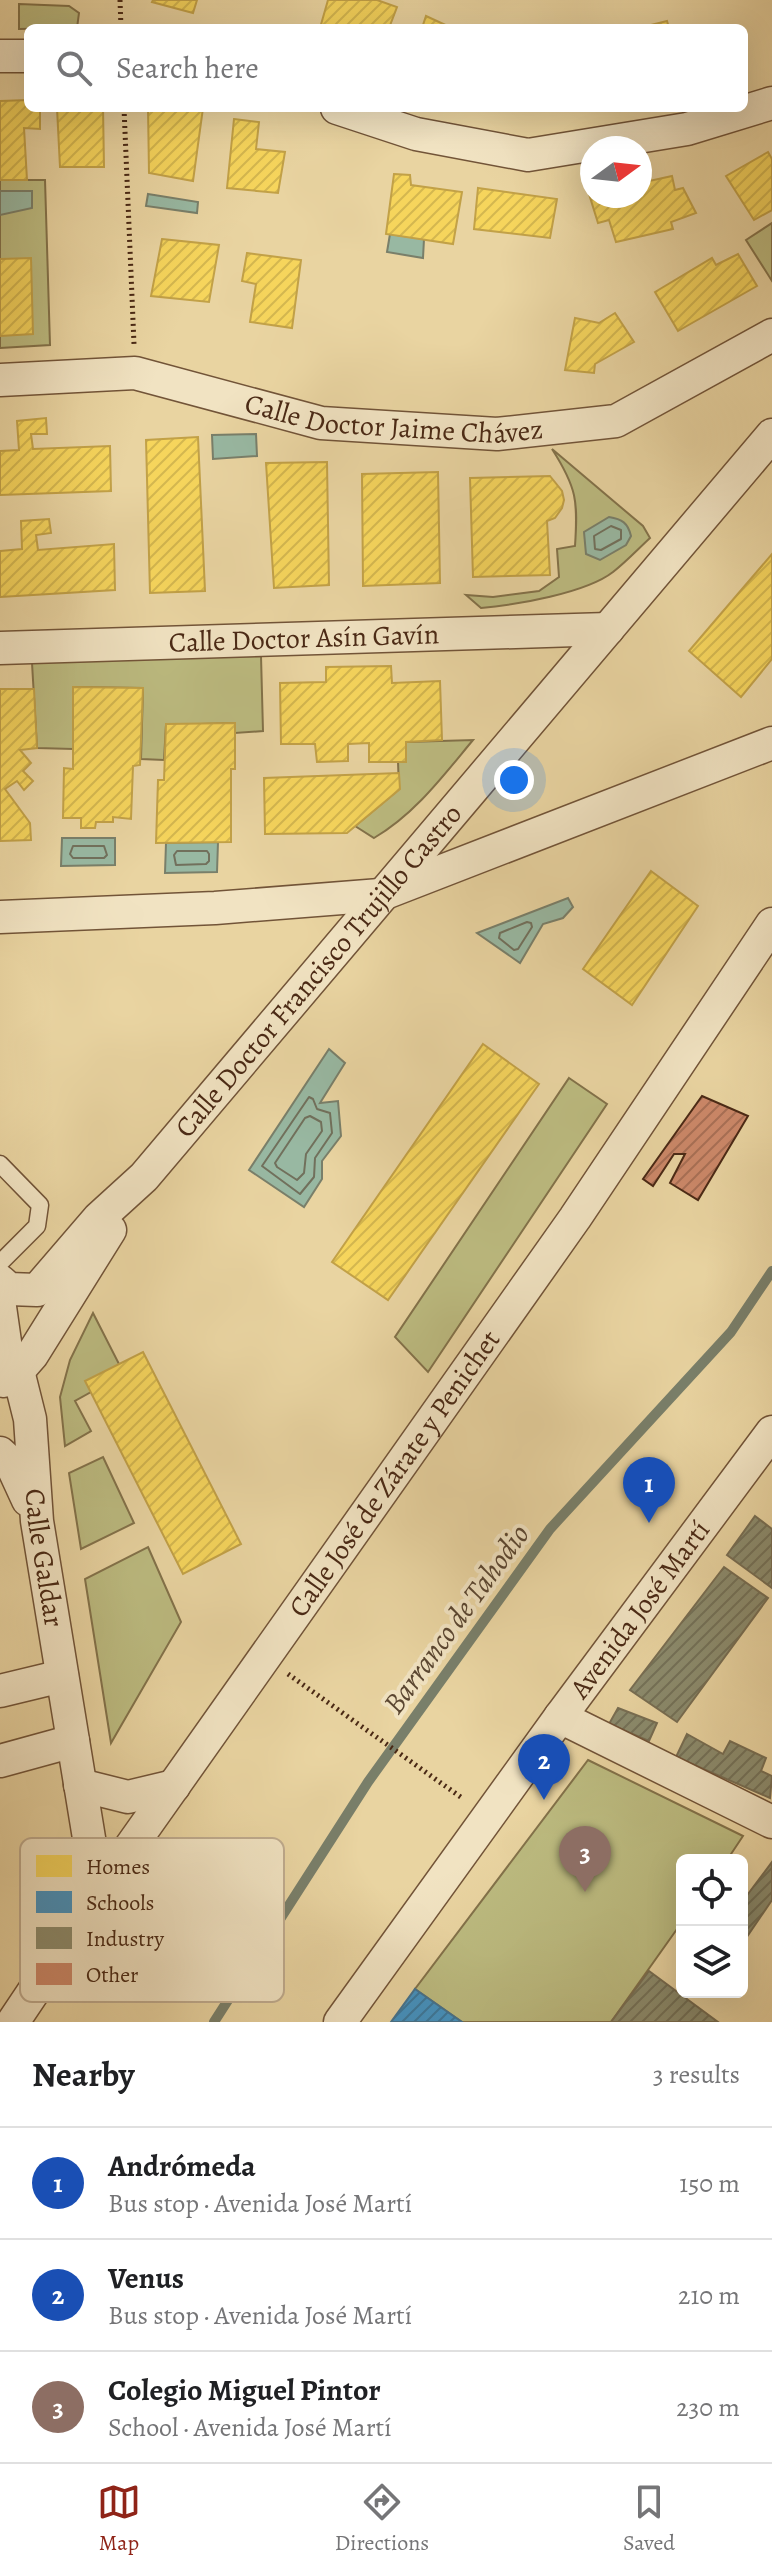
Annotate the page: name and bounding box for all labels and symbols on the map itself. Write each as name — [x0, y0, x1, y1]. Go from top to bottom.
north arrow — [580, 136, 652, 208]
street label: Calle Doctor Jaime Chávez — [241, 384, 545, 453]
street label: Calle Doctor Asín Gavín — [168, 615, 440, 662]
your location — [494, 760, 534, 800]
street label: Calle Doctor Francisco Trujillo Castro — [166, 796, 471, 1146]
street label: Calle José de Zárate y Penichet — [280, 1322, 509, 1625]
pin: 1 — [623, 1457, 675, 1523]
street label: Calle Galdar — [16, 1487, 73, 1630]
street label: Avenida José Martí — [561, 1513, 719, 1707]
water label: Barranco de Tahodio — [374, 1516, 538, 1722]
pin: 2 — [518, 1734, 570, 1800]
pin: 3 — [559, 1826, 611, 1892]
legend — [20, 1838, 284, 2002]
text: Homes — [86, 1852, 150, 1882]
text: Schools — [86, 1888, 154, 1918]
text: Industry — [86, 1924, 164, 1954]
text: Other — [86, 1960, 139, 1990]

